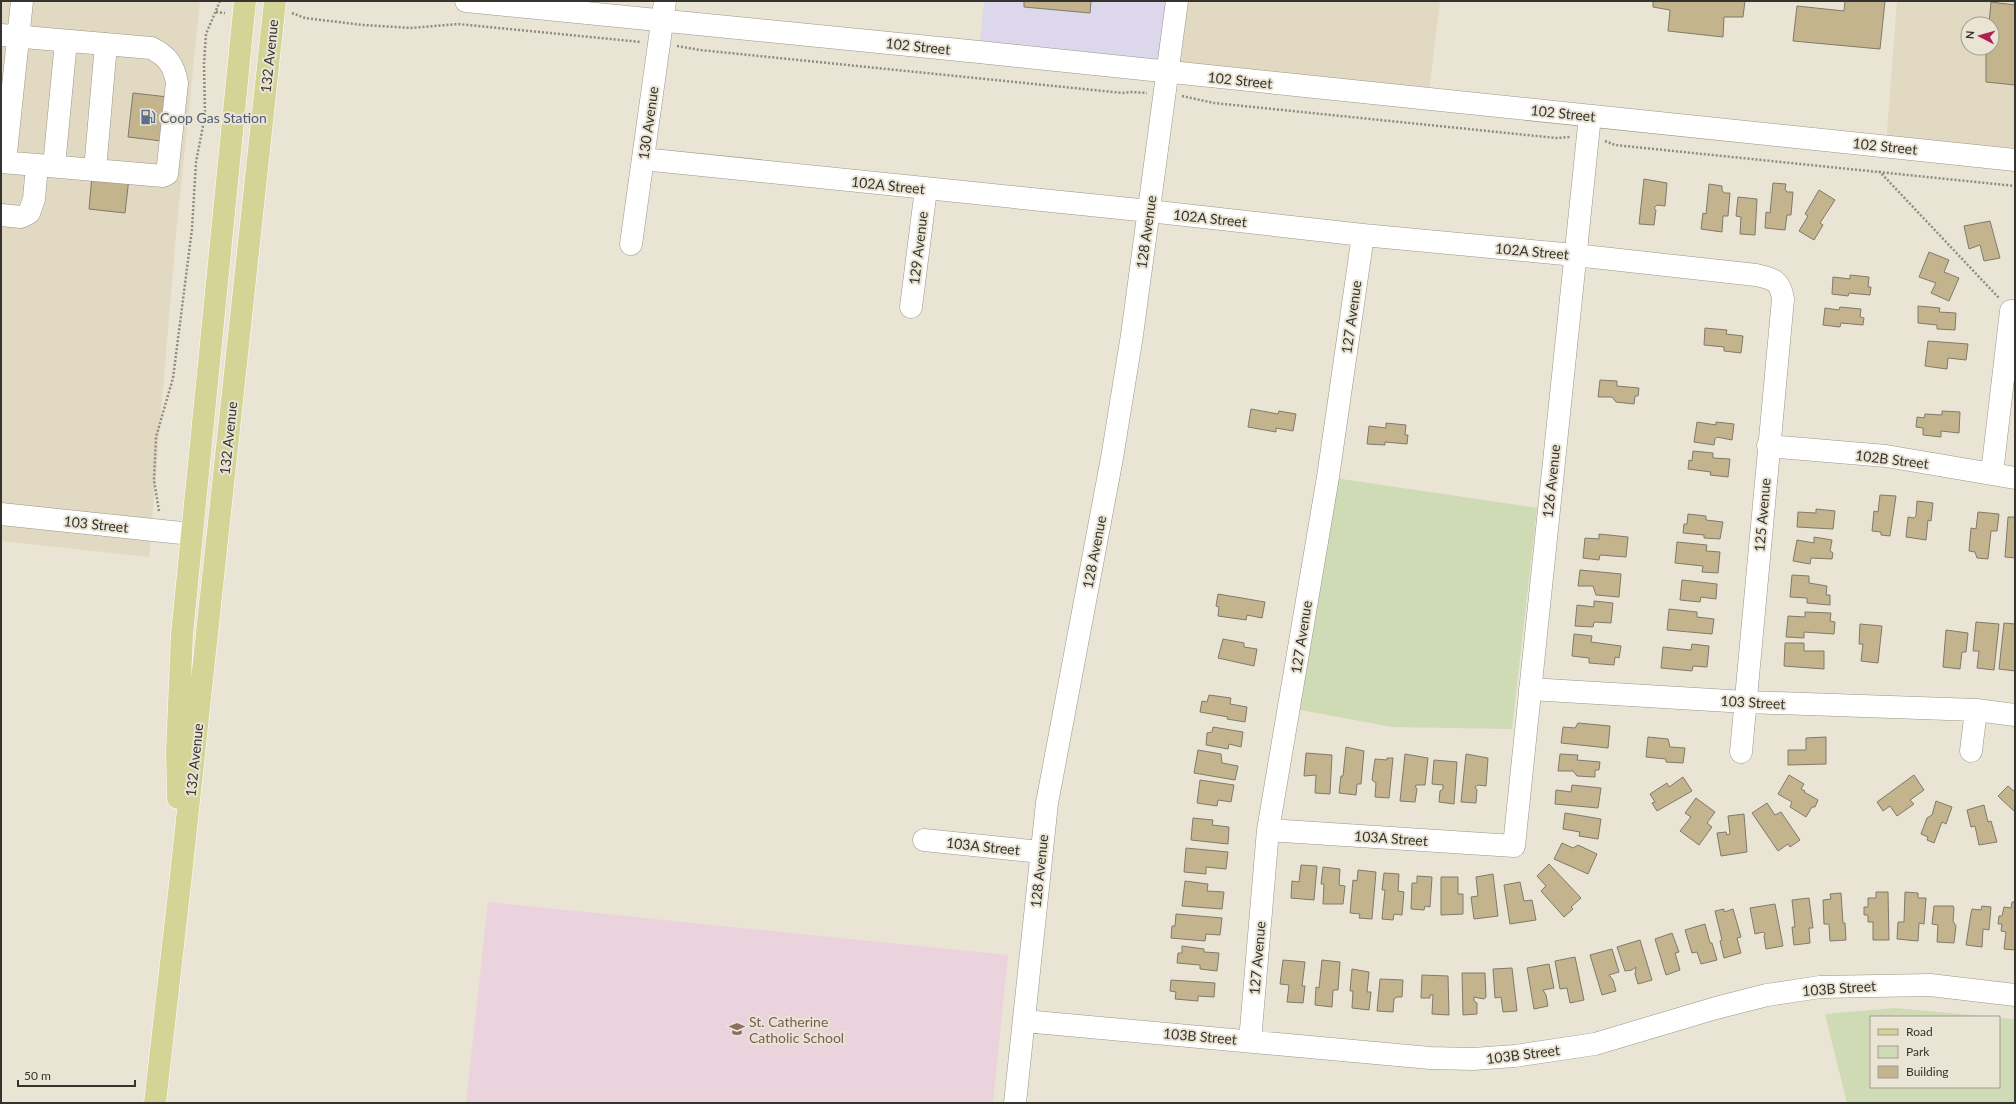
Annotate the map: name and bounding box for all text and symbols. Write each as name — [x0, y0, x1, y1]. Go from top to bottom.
north arrow — [1960, 16, 2000, 56]
street label: 132 Avenue — [257, 18, 281, 94]
text: N — [1963, 30, 1976, 40]
street label: 102 Street — [885, 34, 951, 58]
street label: 102 Street — [1207, 68, 1273, 92]
street label: 130 Avenue — [634, 85, 662, 161]
street label: 102 Street — [1530, 101, 1596, 125]
fuel station icon: Coop Gas Station — [139, 108, 157, 126]
place label: Coop Gas Station — [160, 109, 267, 126]
street label: 102 Street — [1852, 134, 1918, 158]
street label: 102A Street — [850, 173, 926, 197]
street label: 128 Avenue — [1132, 194, 1160, 270]
street label: 102A Street — [1172, 206, 1248, 230]
street label: 129 Avenue — [905, 210, 931, 286]
street label: 102A Street — [1494, 239, 1570, 263]
street label: 127 Avenue — [1337, 279, 1365, 355]
street label: 132 Avenue — [216, 400, 240, 476]
street label: 126 Avenue — [1539, 443, 1563, 519]
street label: 102B Street — [1854, 446, 1930, 472]
street label: 125 Avenue — [1750, 477, 1774, 553]
street label: 103 Street — [63, 512, 129, 536]
street label: 128 Avenue — [1079, 514, 1109, 590]
street label: 127 Avenue — [1287, 599, 1315, 675]
street label: 103 Street — [1720, 692, 1786, 712]
street label: 132 Avenue — [182, 722, 206, 798]
street label: 103A Street — [1354, 827, 1428, 849]
street label: 128 Avenue — [1027, 833, 1051, 909]
street label: 103A Street — [945, 834, 1021, 858]
street label: 127 Avenue — [1245, 920, 1269, 996]
street label: 103B Street — [1802, 977, 1876, 999]
place label: St. Catherine Catholic School — [749, 1013, 844, 1046]
legend — [1870, 1016, 2000, 1088]
school or university icon: St. Catherine Catholic School — [728, 1020, 746, 1038]
street label: 103B Street — [1162, 1024, 1238, 1048]
text: Road — [1906, 1024, 1933, 1039]
street label: 103B Street — [1485, 1041, 1561, 1067]
text: Park — [1906, 1044, 1930, 1059]
scale bar — [18, 1062, 135, 1088]
text: Building — [1906, 1064, 1949, 1079]
text: 50 m — [24, 1068, 51, 1083]

